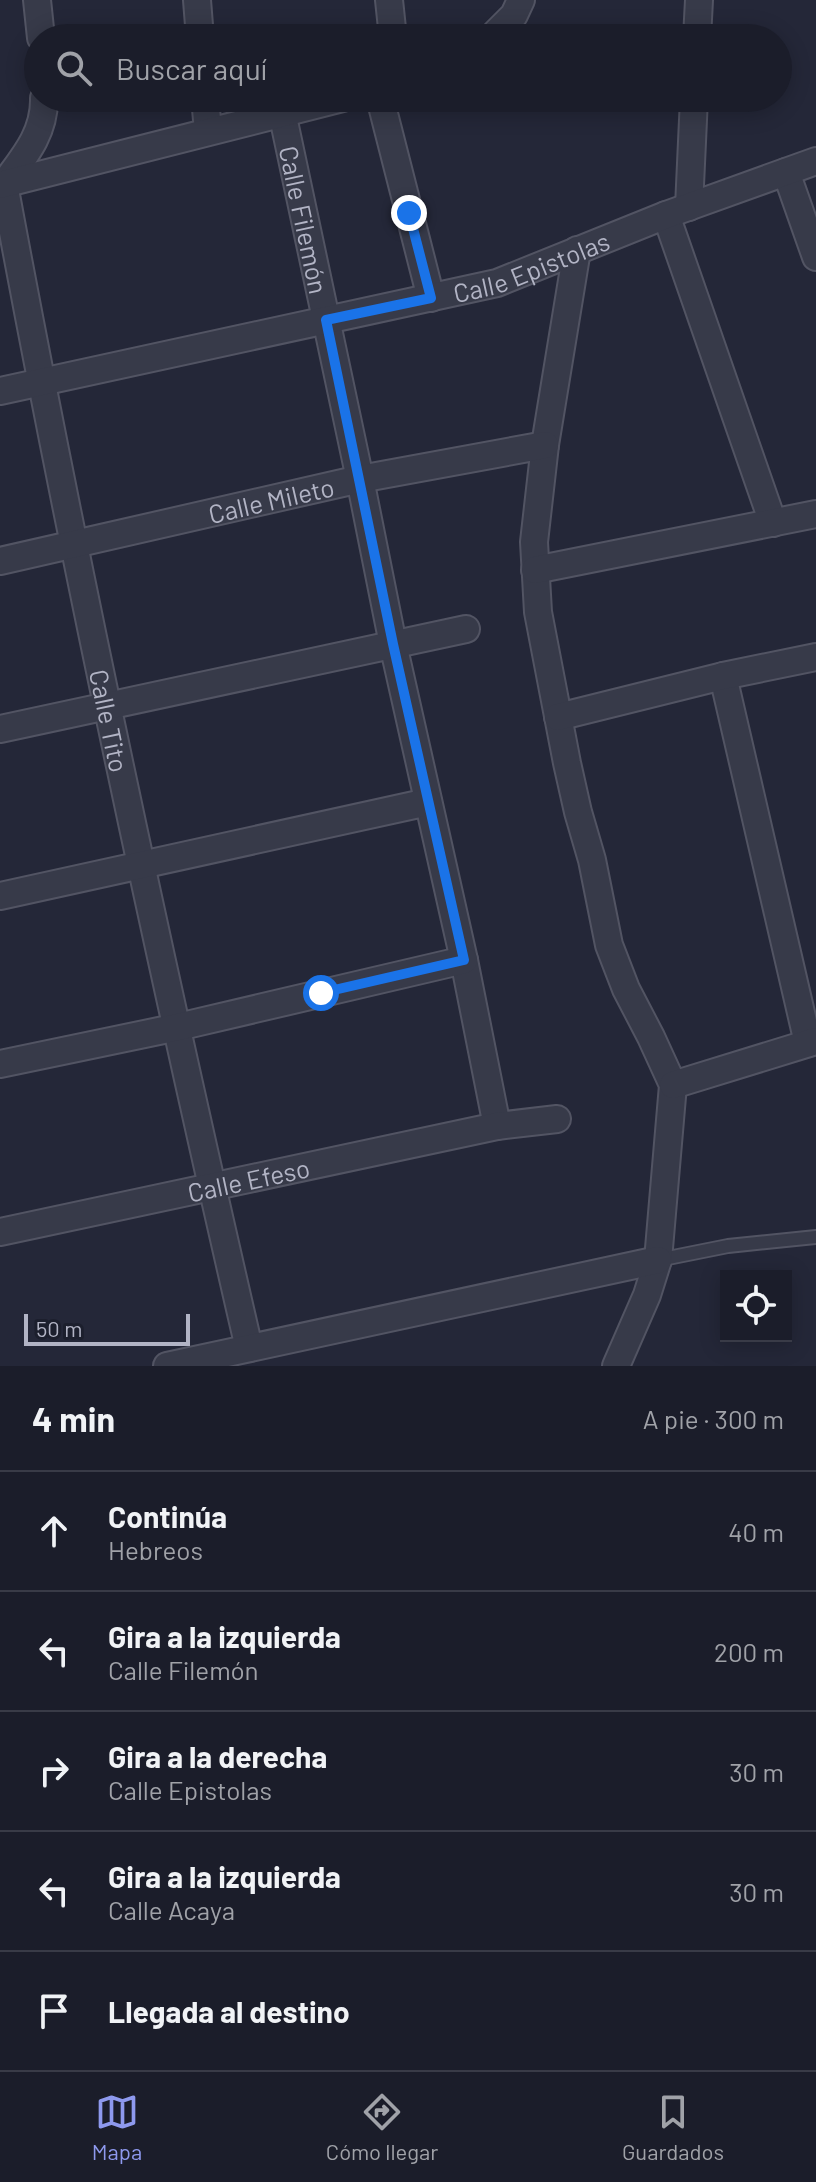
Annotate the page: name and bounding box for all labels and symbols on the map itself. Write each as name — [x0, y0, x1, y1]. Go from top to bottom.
street label: Calle Filemón — [274, 143, 336, 296]
route end — [391, 195, 427, 231]
street label: Calle Epistolas — [450, 224, 614, 308]
street label: Calle Mileto — [205, 470, 337, 529]
street label: Calle Tito — [84, 666, 136, 775]
route start — [303, 975, 339, 1011]
street label: Calle Efeso — [185, 1151, 312, 1207]
scale bar — [24, 1310, 190, 1346]

